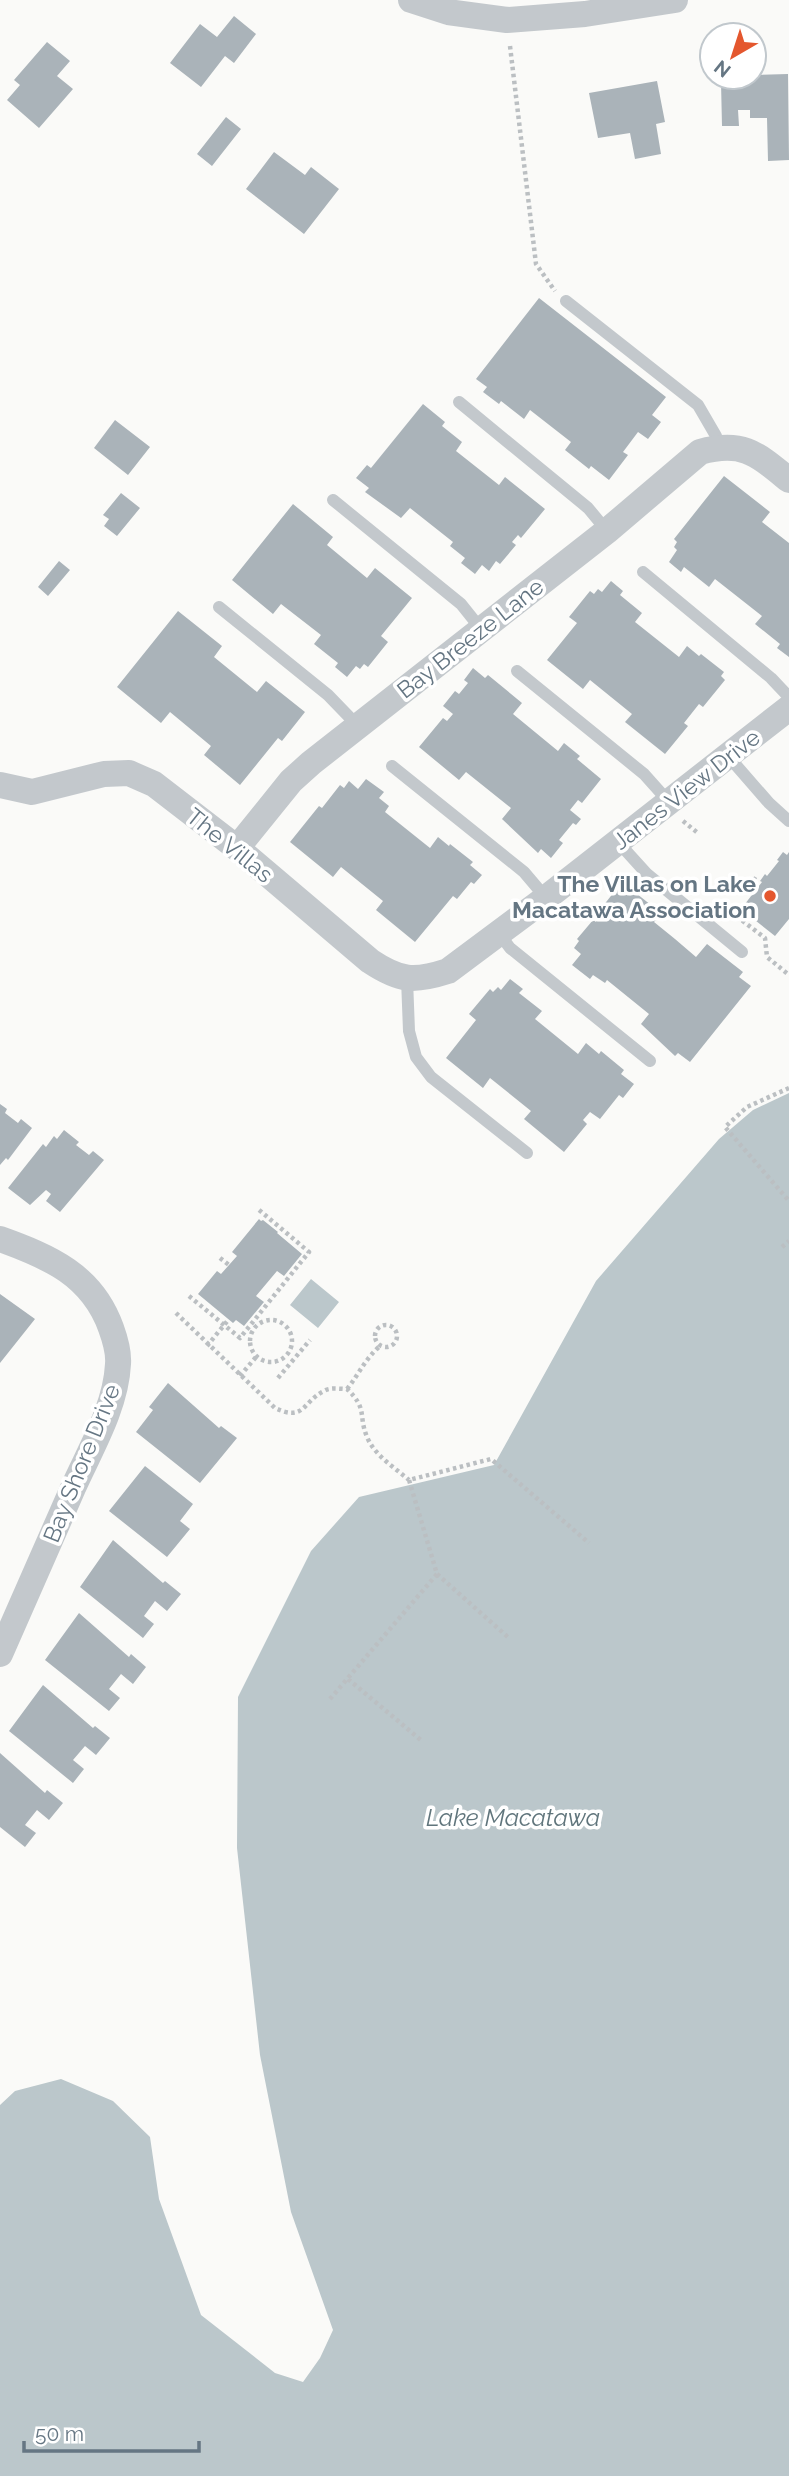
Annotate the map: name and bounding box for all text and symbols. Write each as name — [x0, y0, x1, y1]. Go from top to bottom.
north arrow — [698, 21, 768, 91]
text: N — [710, 56, 735, 82]
street label: Bay Breeze Lane — [391, 572, 549, 704]
street label: Janes View Drive — [607, 723, 765, 855]
street label: The Villas — [182, 802, 278, 888]
place label: The Villas on Lake Macatawa Association — [512, 870, 756, 923]
marker: The Villas on Lake Macatawa Association — [762, 888, 778, 904]
street label: Bay Shore Drive — [37, 1380, 125, 1546]
water label: Lake Macatawa — [426, 1803, 600, 1832]
scale bar — [24, 2410, 200, 2454]
text: 50 m — [35, 2421, 84, 2446]

